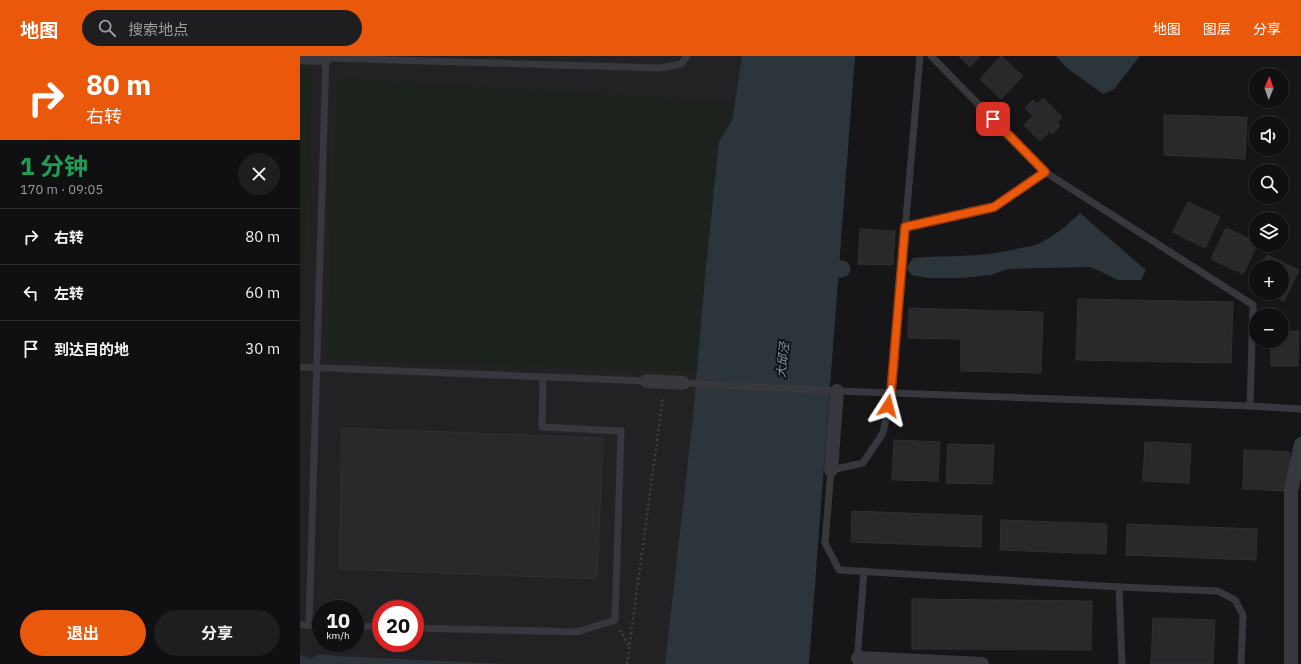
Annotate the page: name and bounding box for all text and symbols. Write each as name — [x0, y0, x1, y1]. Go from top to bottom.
search box — [82, 10, 362, 46]
icon: search — [96, 17, 118, 39]
text: 地图 — [20, 18, 58, 42]
text: 搜索地点 — [128, 20, 188, 39]
text: 地图 — [1153, 20, 1181, 38]
text: 图层 — [1203, 20, 1231, 38]
text: 分享 — [1253, 20, 1281, 38]
text: 80 m — [86, 66, 151, 103]
north arrow — [1249, 68, 1289, 108]
map controls — [1249, 68, 1289, 348]
icon: right — [20, 72, 72, 124]
pin — [976, 102, 1010, 136]
text: 右转 — [86, 105, 122, 128]
icon: arrive — [982, 108, 1004, 130]
button: sound — [1249, 116, 1289, 156]
text: 1 分钟 — [20, 150, 88, 182]
button: close — [238, 153, 280, 195]
button: search — [1249, 164, 1289, 204]
text: 170 m · 09:05 — [20, 181, 103, 198]
button: layers — [1249, 212, 1289, 252]
icon: right — [20, 226, 42, 248]
text: 80 m — [245, 227, 280, 246]
text: 右转 — [54, 228, 84, 247]
button: + — [1249, 260, 1289, 300]
icon: left — [20, 282, 42, 304]
text: 60 m — [245, 283, 280, 302]
text: 左转 — [54, 284, 84, 303]
button: − — [1249, 308, 1289, 348]
icon: arrive — [20, 338, 42, 360]
text: 30 m — [245, 339, 280, 358]
text: 到达目的地 — [54, 340, 129, 359]
water label: 大邱泾 — [773, 340, 792, 379]
position arrow — [867, 385, 909, 427]
speed limit sign: 20 — [372, 600, 424, 652]
text: 10 — [326, 607, 350, 634]
button: 退出 — [20, 610, 146, 656]
button: 分享 — [154, 610, 280, 656]
text: km/h — [326, 629, 350, 642]

